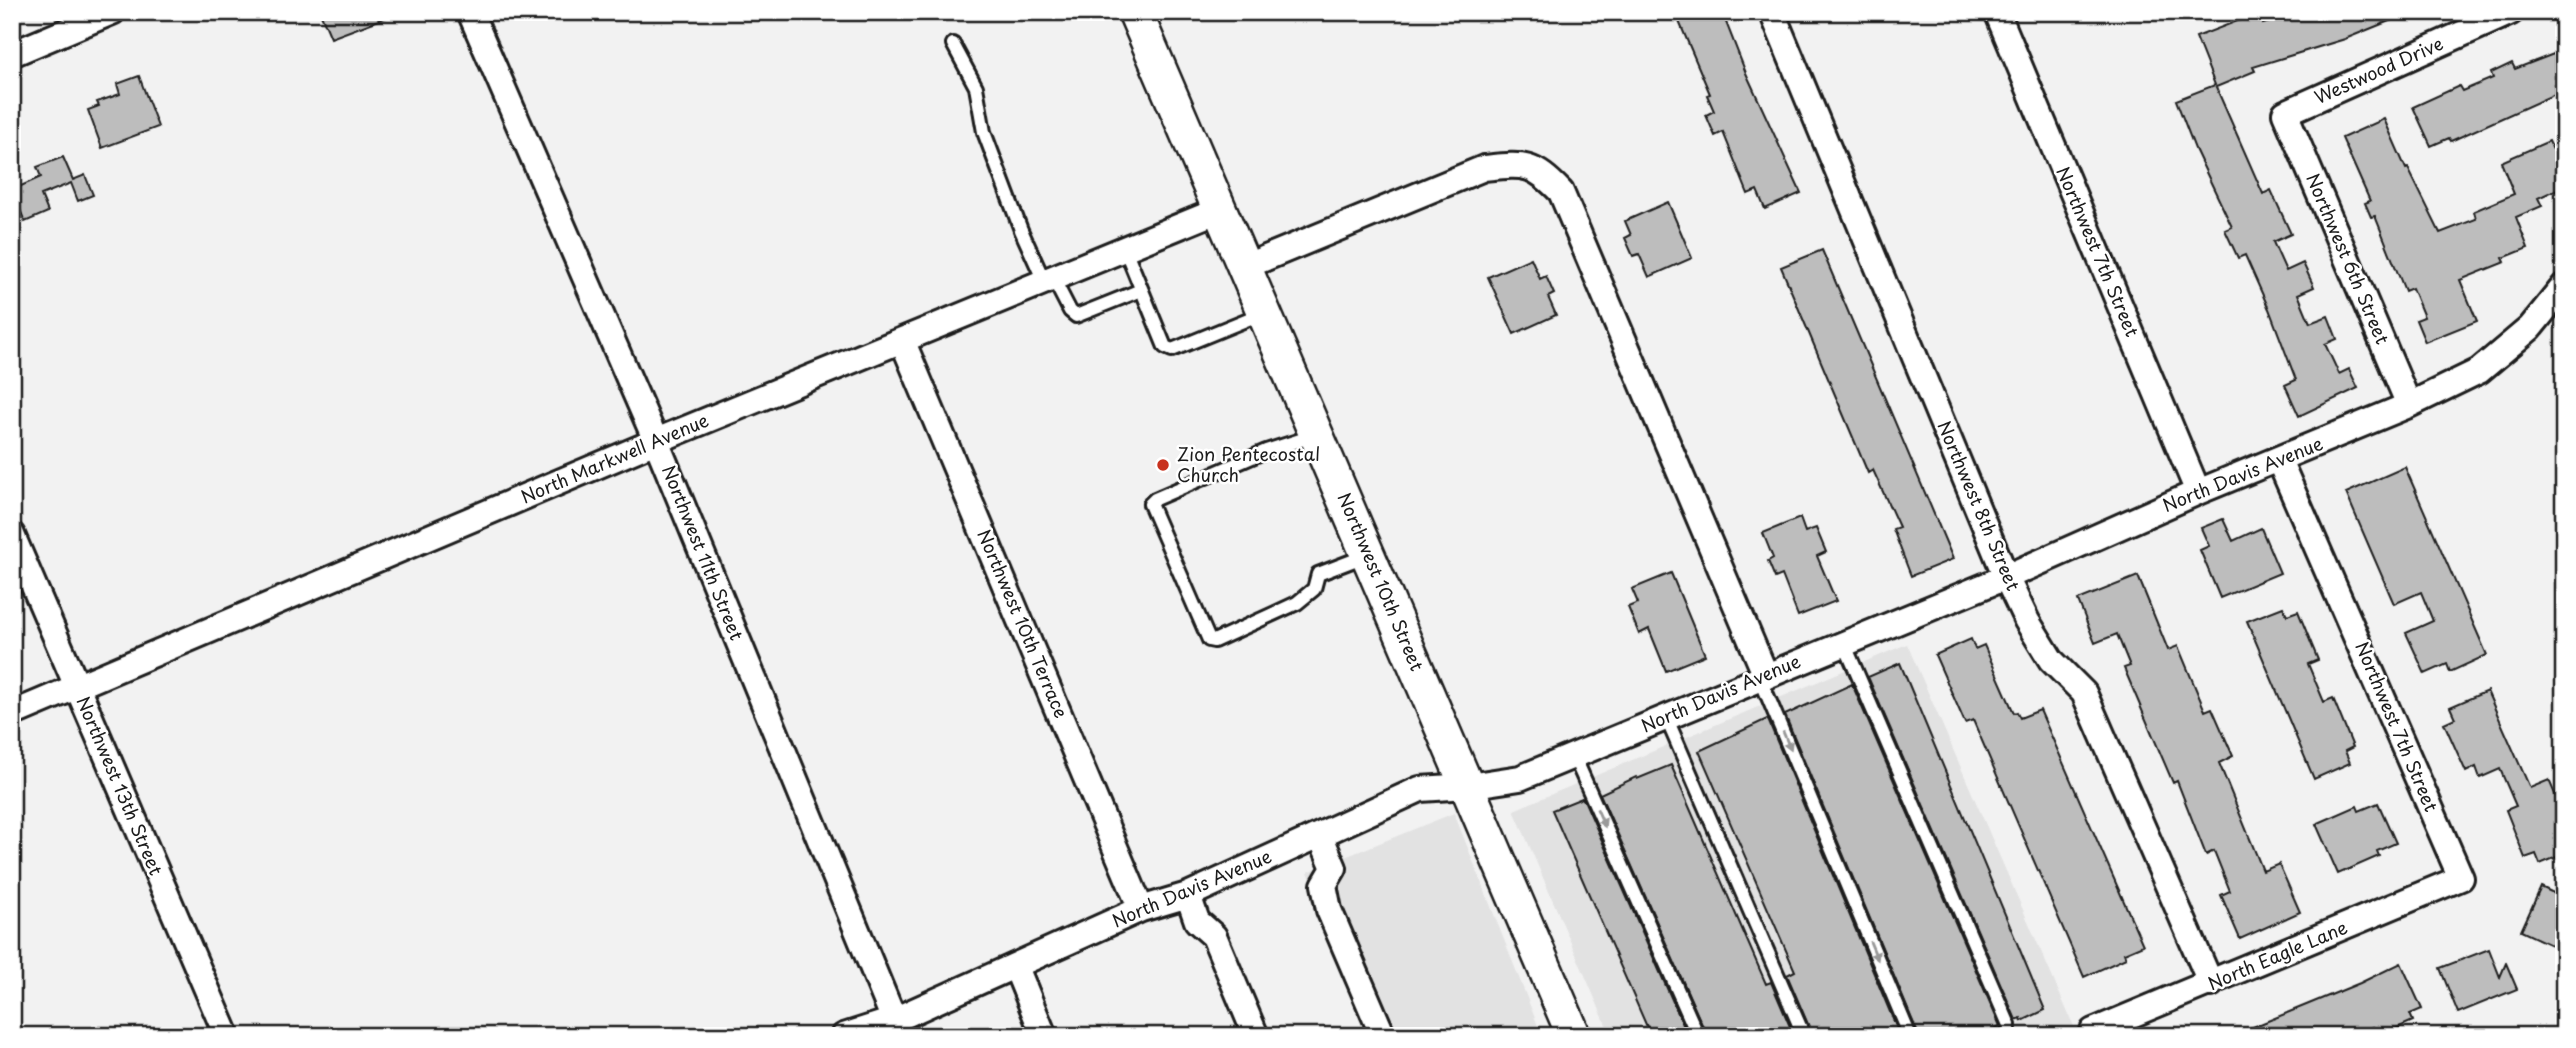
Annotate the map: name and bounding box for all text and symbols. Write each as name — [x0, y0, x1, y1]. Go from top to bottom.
street label: Westwood Drive — [2310, 29, 2447, 110]
street label: Northwest 7th Street — [2050, 162, 2146, 341]
street label: Northwest 6th Street — [2300, 169, 2397, 348]
street label: North Markwell Avenue — [516, 406, 713, 509]
street label: Northwest 8th Street — [1931, 416, 2027, 594]
street label: North Davis Avenue — [2158, 429, 2327, 518]
place label: Zion Pentecostal Church — [1177, 440, 1320, 488]
marker: Zion Pentecostal Church — [1155, 457, 1171, 473]
street label: Northwest 11th Street — [656, 461, 751, 644]
street label: Northwest 10th Street — [1332, 488, 1431, 675]
street label: Northwest 10th Terrace — [971, 525, 1075, 722]
street label: Northwest 7th Street — [2349, 637, 2445, 816]
street label: North Davis Avenue — [1637, 647, 1804, 738]
street label: Northwest 13th Street — [70, 692, 170, 879]
one-way arrow — [1781, 731, 1792, 752]
one-way arrow — [1595, 808, 1607, 828]
street label: North Davis Avenue — [1108, 842, 1275, 933]
street label: North Eagle Lane — [2203, 913, 2351, 996]
one-way arrow — [1868, 941, 1880, 961]

